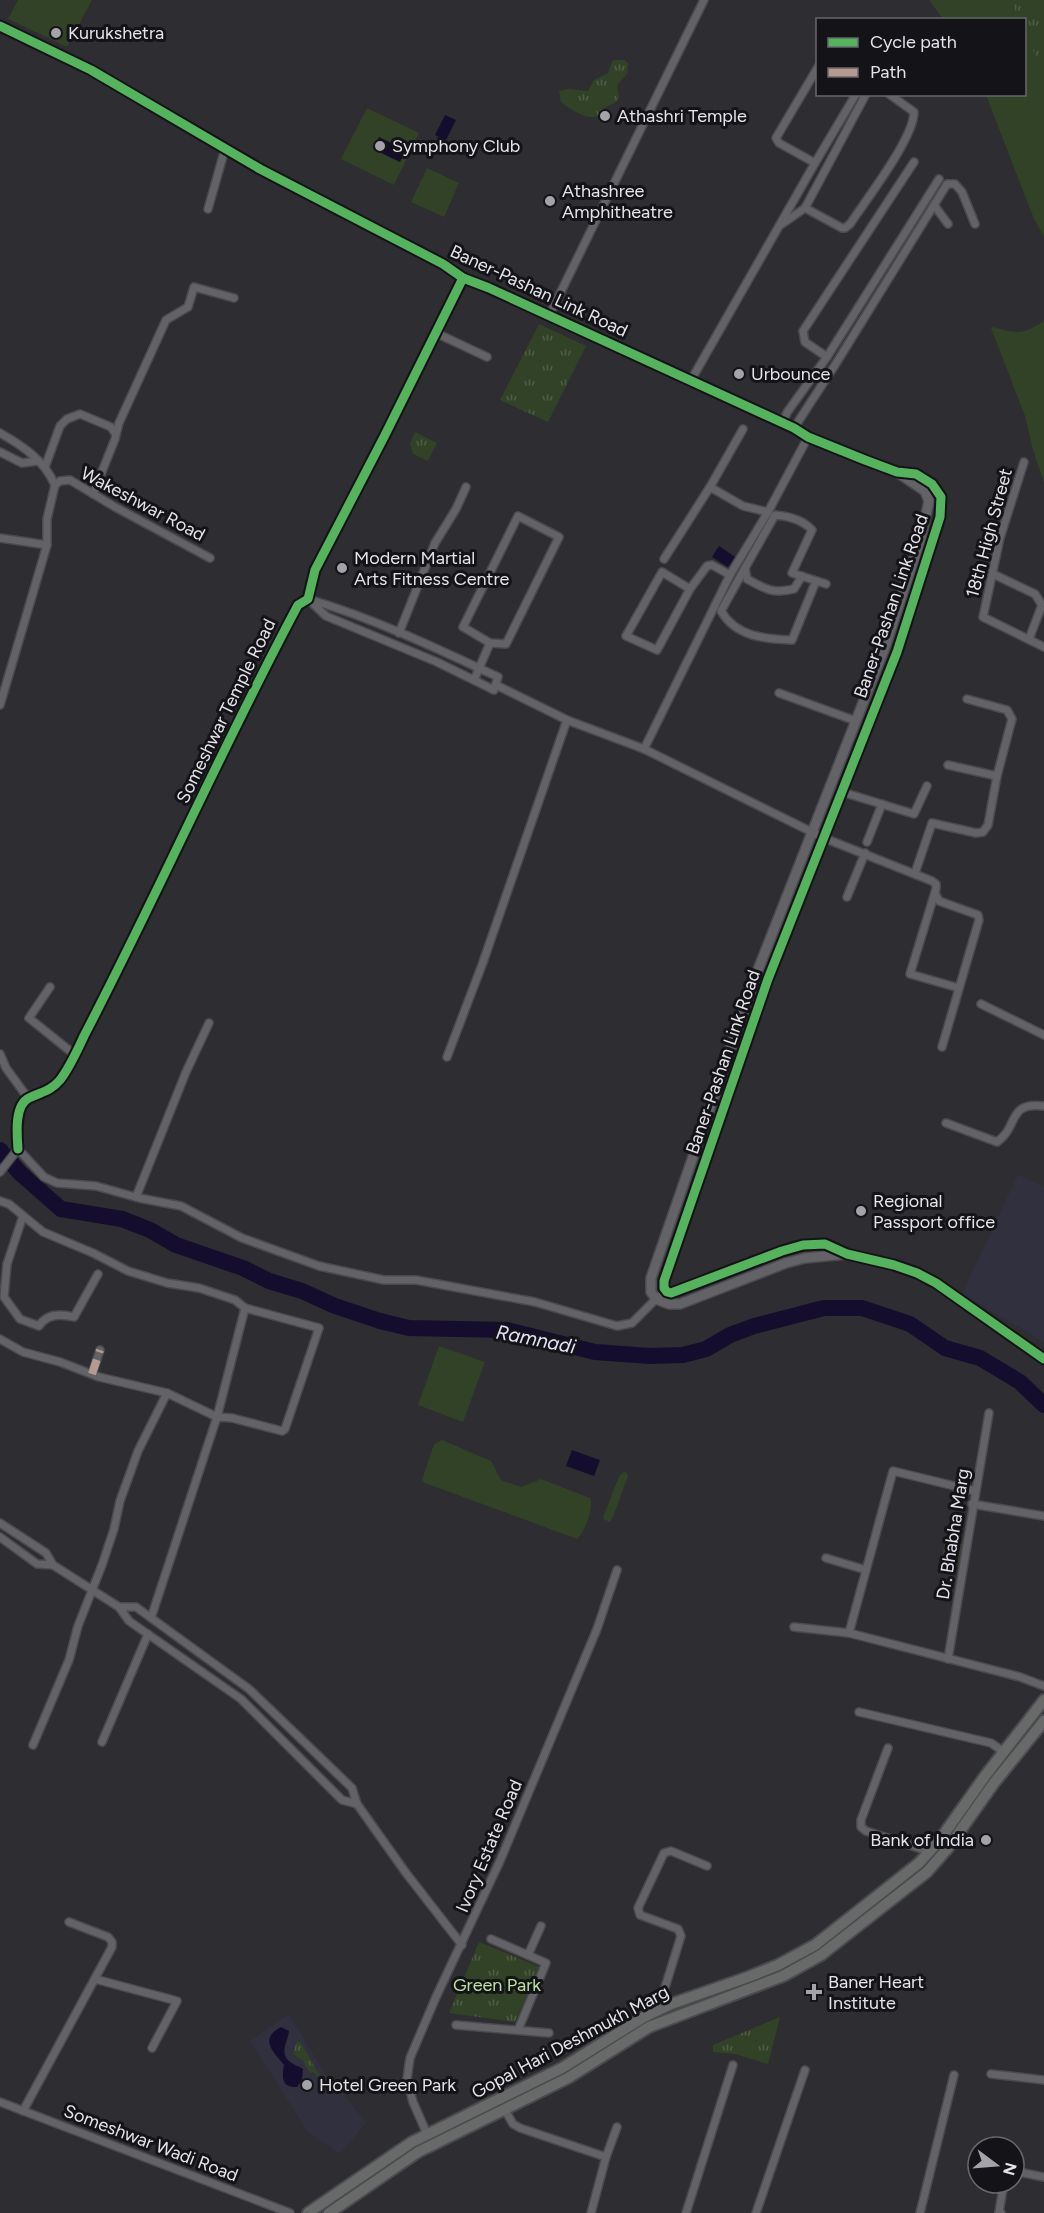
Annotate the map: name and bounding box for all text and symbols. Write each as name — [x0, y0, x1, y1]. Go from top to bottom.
legend — [816, 18, 1026, 96]
place label: Kurukshetra — [68, 22, 164, 44]
marker: Kurukshetra — [49, 26, 63, 40]
text: Cycle path — [870, 31, 957, 53]
text: Path — [870, 61, 906, 83]
place label: Athashri Temple — [617, 105, 747, 127]
marker: Athashri Temple — [598, 109, 612, 123]
place label: Symphony Club — [392, 135, 520, 157]
marker: Symphony Club — [373, 139, 387, 153]
place label: Athashree Amphitheatre — [562, 180, 673, 223]
marker: Athashree Amphitheatre — [543, 194, 557, 208]
street label: Baner-Pashan Link Road — [447, 240, 631, 342]
place label: Urbounce — [751, 363, 831, 385]
marker: Urbounce — [732, 367, 746, 381]
street label: Wakeshwar Road — [77, 462, 209, 546]
street label: 18th High Street — [961, 466, 1017, 600]
street label: Baner-Pashan Link Road — [849, 511, 933, 701]
place label: Modern Martial Arts Fitness Centre — [354, 547, 509, 590]
marker: Modern Martial Arts Fitness Centre — [335, 561, 349, 575]
street label: Someshwar Temple Road — [172, 615, 280, 807]
street label: Baner-Pashan Link Road — [681, 967, 765, 1157]
place label: Regional Passport office — [873, 1190, 995, 1233]
marker: Regional Passport office — [854, 1204, 868, 1218]
water label: Ramnadi — [494, 1320, 578, 1359]
street label: Dr. Bhabha Marg — [932, 1467, 974, 1601]
street label: Ivory Estate Road — [451, 1776, 527, 1916]
place label: Bank of India — [870, 1829, 974, 1851]
marker: Bank of India — [979, 1833, 993, 1847]
place label: Baner Heart Institute — [828, 1971, 924, 2014]
park label: Green Park — [453, 1974, 541, 1996]
street label: Gopal Hari Deshmukh Marg — [468, 1981, 672, 2103]
marker: Baner Heart Institute — [805, 1983, 823, 2001]
place label: Hotel Green Park — [319, 2074, 456, 2096]
marker: Hotel Green Park — [300, 2078, 314, 2092]
street label: Someshwar Wadi Road — [61, 2100, 241, 2186]
north arrow — [966, 2135, 1026, 2195]
text: N — [999, 2160, 1021, 2178]

